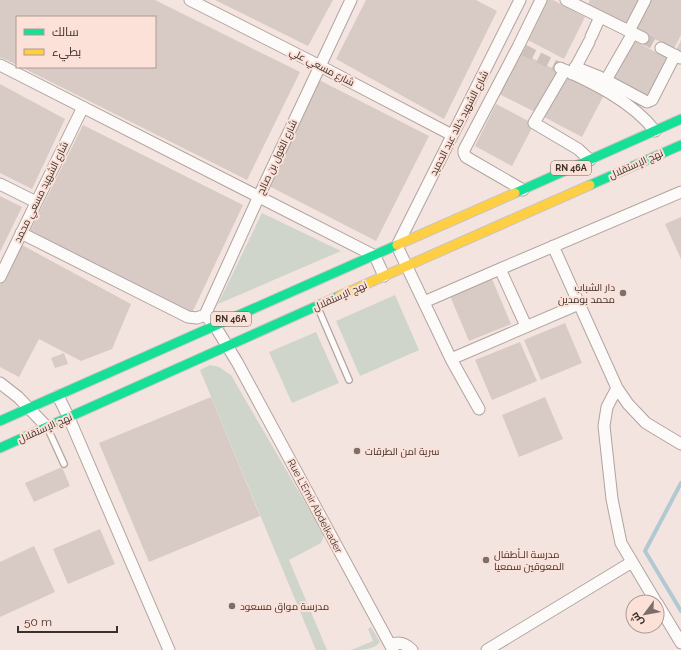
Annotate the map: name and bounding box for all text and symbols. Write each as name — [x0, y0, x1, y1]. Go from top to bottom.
legend — [16, 16, 156, 68]
text: سالك — [52, 25, 79, 39]
text: بطيء — [52, 45, 81, 62]
street label: شارع مسعي علي — [287, 46, 356, 90]
street label: شارع الشهيد خالد عبد الحميد — [428, 69, 491, 178]
street label: شارع الغول بن صالح — [255, 118, 300, 197]
street label: شارع الشهيد مسعي محمد — [12, 140, 72, 245]
street label: نهج الإستقلال — [607, 147, 665, 182]
road number: RN 46A — [551, 161, 591, 175]
street label: نهج الإستقلال — [311, 279, 369, 314]
place label: دار الشباب محمد بومدين — [558, 282, 615, 306]
marker: دار الشباب محمد بومدين — [618, 288, 628, 298]
road number: RN 46A — [211, 312, 251, 326]
street label: نهج الإستقلال — [16, 411, 74, 446]
marker: سرية امن الطرقات — [352, 446, 362, 456]
place label: سرية امن الطرقات — [365, 446, 439, 458]
street label: Rue L'Emir Abdelkader — [286, 457, 345, 555]
place label: مدرسة الـأطفال المعوقين سمعيا — [494, 548, 564, 573]
marker: مدرسة الـأطفال المعوقين سمعيا — [481, 555, 491, 565]
north arrow — [625, 594, 665, 634]
marker: مدرسة مواق مسعود — [227, 601, 237, 611]
place label: مدرسة مواق مسعود — [240, 601, 329, 613]
scale bar — [18, 608, 117, 634]
text: ش — [628, 610, 646, 628]
text: 50 m — [24, 615, 52, 629]

